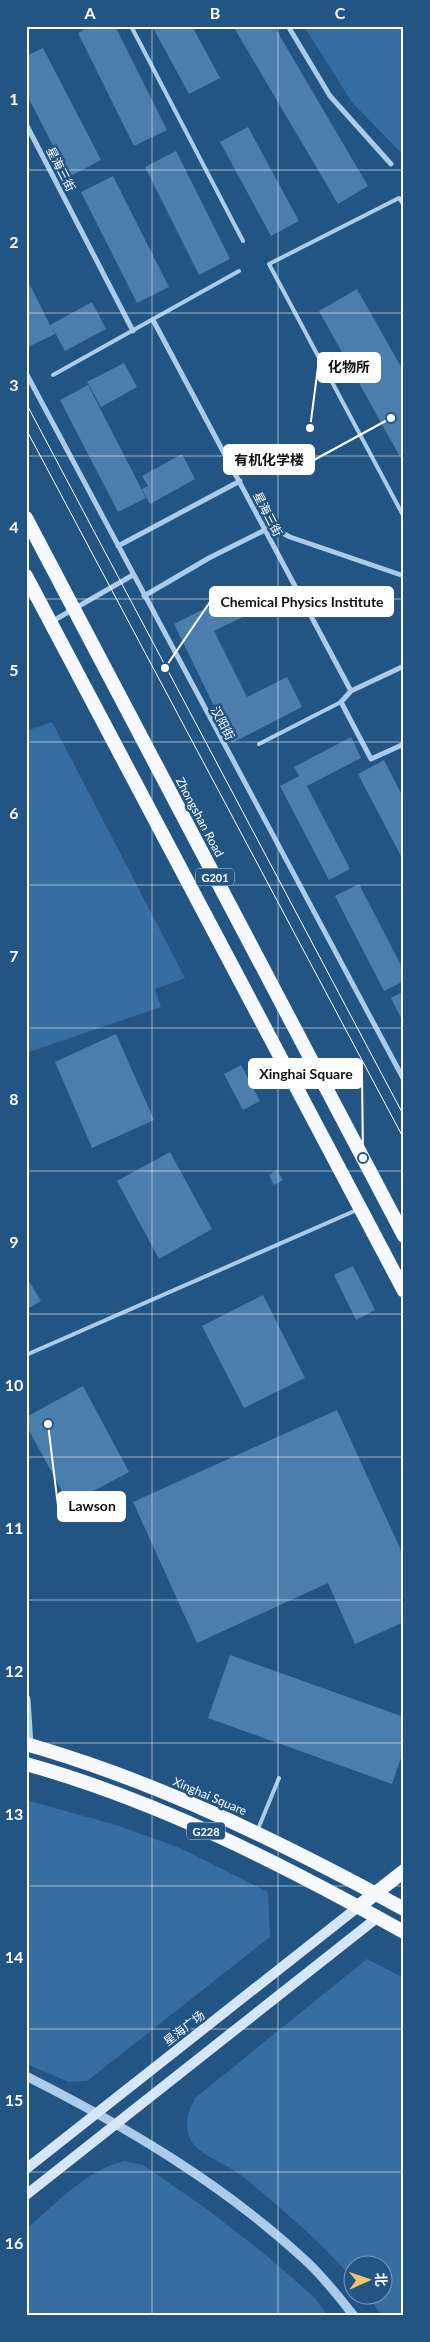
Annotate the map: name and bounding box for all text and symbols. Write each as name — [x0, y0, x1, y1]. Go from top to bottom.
text: A — [83, 3, 96, 22]
text: B — [210, 3, 220, 22]
text: C — [335, 3, 346, 22]
text: 1 — [9, 89, 19, 108]
street label: 星海三街 — [43, 144, 79, 194]
text: 2 — [9, 232, 19, 251]
callout: 化物所 — [318, 353, 380, 382]
text: 化物所 — [328, 358, 370, 375]
text: 3 — [9, 375, 19, 394]
callout: 有机化学楼 — [224, 445, 314, 474]
text: 有机化学楼 — [234, 451, 304, 468]
street label: 星海三街 — [250, 489, 286, 539]
text: 4 — [9, 517, 19, 536]
callout: Chemical Physics Institute — [210, 587, 393, 616]
text: Chemical Physics Institute — [220, 593, 384, 610]
text: 5 — [9, 660, 19, 679]
street label: 汉阳街 — [208, 704, 238, 742]
street label: Zhongshan Road — [173, 775, 227, 859]
text: 6 — [9, 803, 19, 822]
road number: G201 — [196, 869, 234, 886]
text: 7 — [9, 946, 19, 965]
callout: Xinghai Square — [249, 1059, 362, 1088]
text: Xinghai Square — [259, 1065, 353, 1082]
text: 8 — [9, 1089, 19, 1108]
text: 9 — [9, 1232, 19, 1251]
text: 10 — [5, 1375, 23, 1394]
callout: Lawson — [58, 1492, 125, 1521]
text: Lawson — [68, 1497, 116, 1514]
text: 11 — [5, 1518, 23, 1537]
text: 12 — [5, 1661, 23, 1680]
street label: Xinghai Square — [171, 1774, 249, 1818]
text: 13 — [5, 1804, 23, 1823]
road number: G228 — [187, 1822, 225, 1840]
text: 14 — [5, 1947, 23, 1966]
street label: 星海广场 — [160, 2007, 208, 2049]
text: 15 — [5, 2090, 23, 2109]
text: 16 — [5, 2233, 23, 2252]
north arrow — [342, 2254, 392, 2304]
text: 北 — [373, 2272, 390, 2287]

